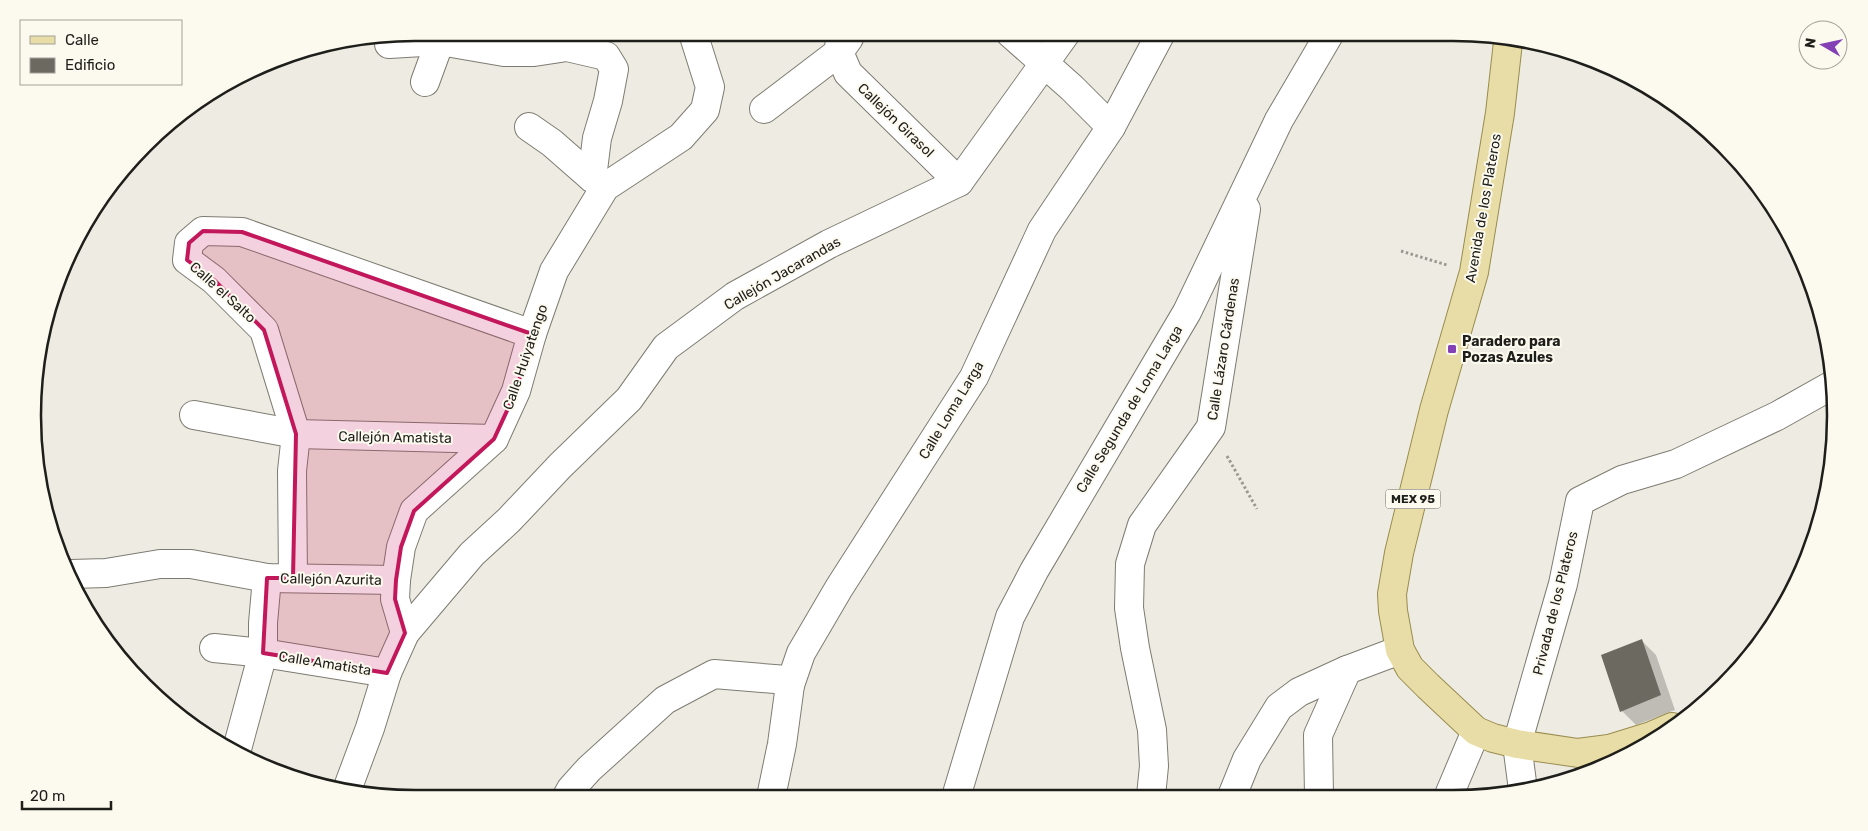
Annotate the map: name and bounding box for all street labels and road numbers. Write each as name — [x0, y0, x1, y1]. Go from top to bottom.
street label: Callejón Girasol — [854, 80, 937, 161]
street label: Avenida de los Plateros — [1462, 132, 1505, 284]
street label: Callejón Jacarandas — [721, 233, 844, 314]
street label: Calle el Salto — [186, 258, 259, 327]
street label: Calle Lázaro Cárdenas — [1204, 277, 1243, 422]
street label: Calle Huiyatengo — [499, 302, 551, 412]
street label: Calle Segunda de Loma Larga — [1073, 322, 1186, 496]
street label: Calle Loma Larga — [915, 358, 987, 462]
street label: Callejón Amatista — [338, 428, 452, 447]
road number: MEX 95 — [1386, 489, 1440, 508]
street label: Privada de los Plateros — [1529, 529, 1582, 677]
street label: Callejón Azurita — [280, 570, 382, 589]
street label: Calle Amatista — [277, 648, 372, 679]

